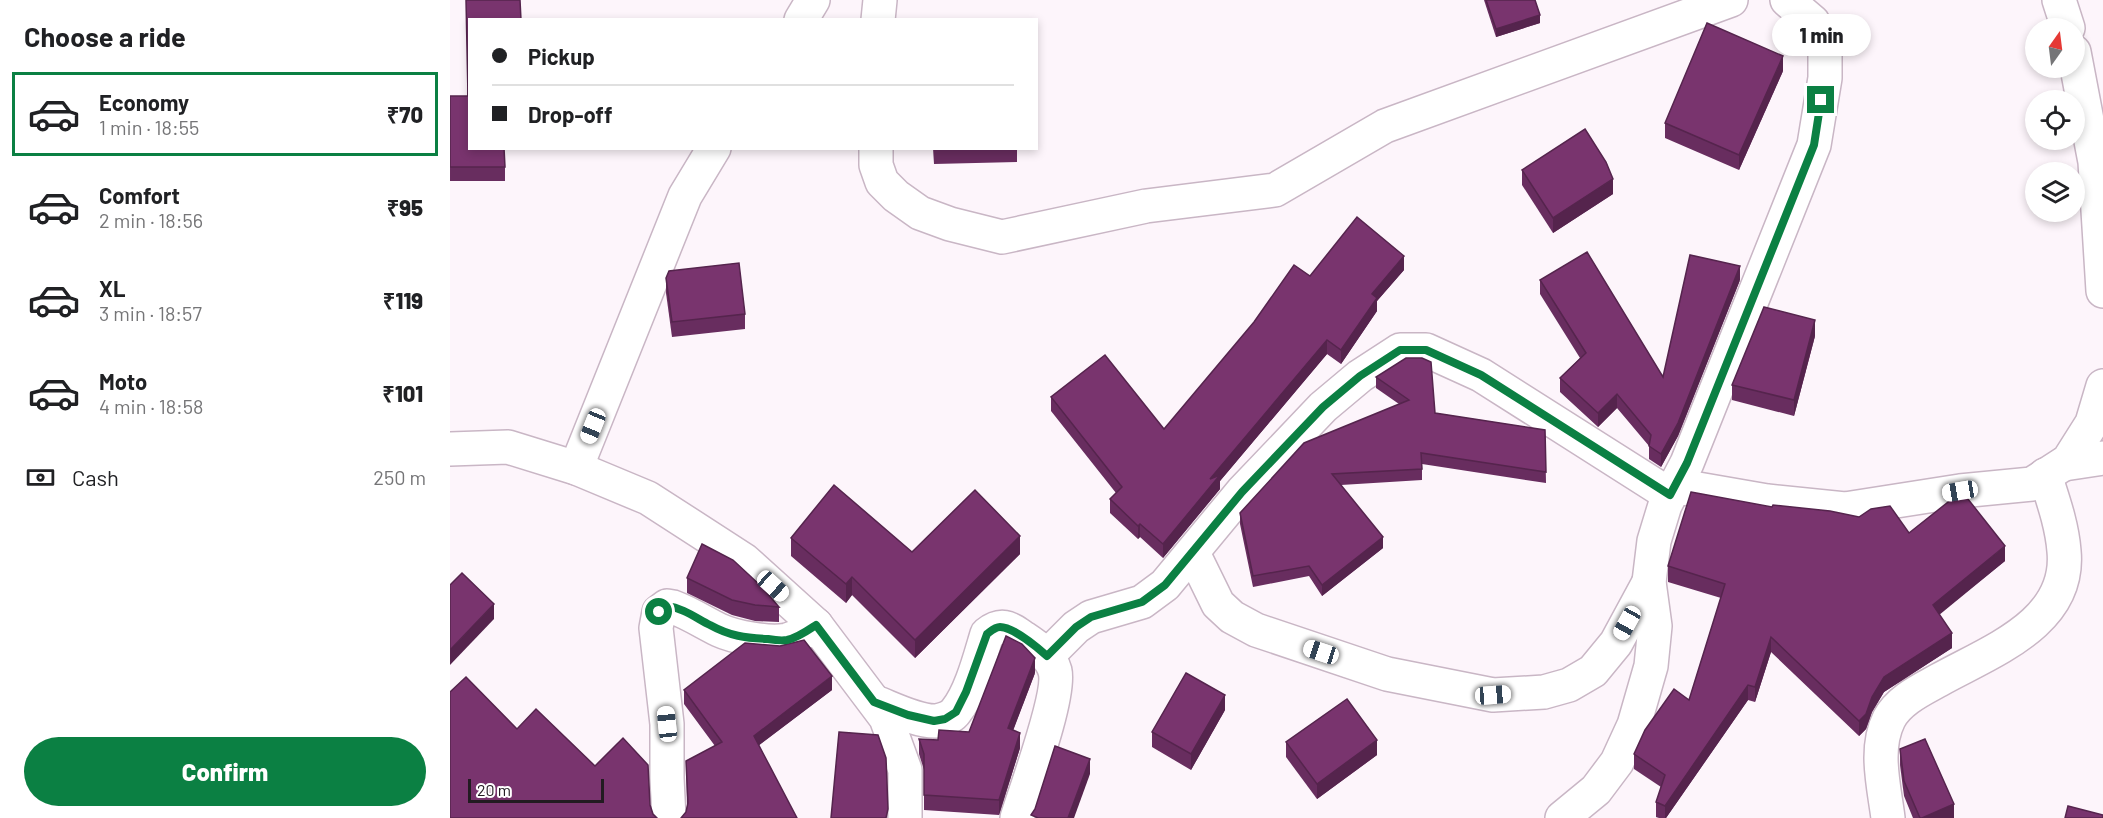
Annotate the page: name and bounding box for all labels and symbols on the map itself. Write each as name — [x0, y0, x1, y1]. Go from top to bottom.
callout: 1 min — [1772, 13, 1870, 55]
north arrow — [2025, 18, 2085, 78]
route end — [1807, 86, 1834, 113]
car — [578, 406, 608, 446]
car — [1941, 479, 1979, 503]
car — [754, 567, 792, 605]
route start — [645, 598, 672, 625]
car — [1610, 603, 1644, 643]
car — [1301, 638, 1341, 666]
car — [1474, 685, 1512, 705]
car — [656, 705, 678, 743]
scale bar — [468, 776, 604, 804]

